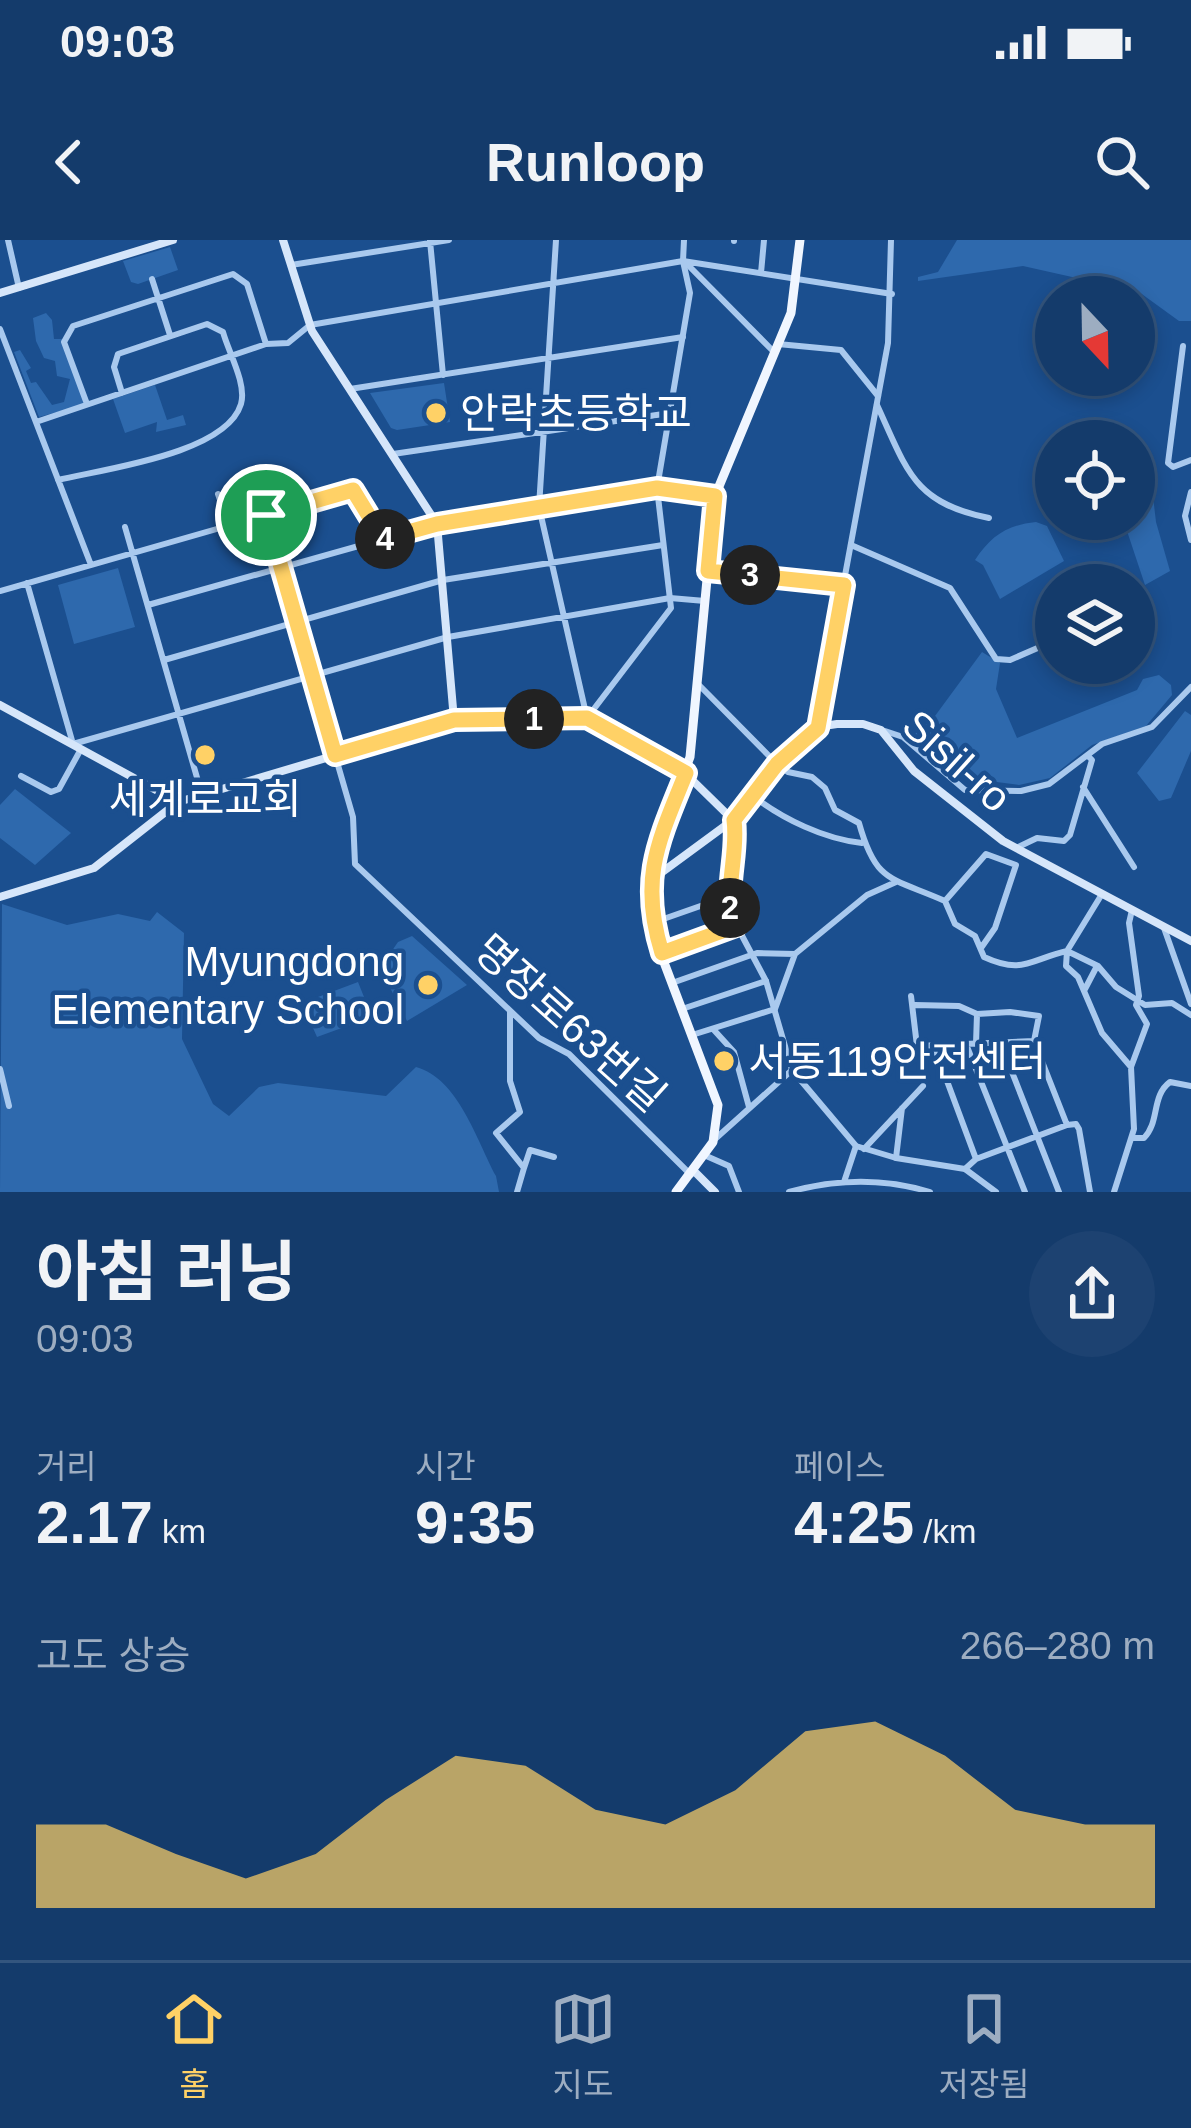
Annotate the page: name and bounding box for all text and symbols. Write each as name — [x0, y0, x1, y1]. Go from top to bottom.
text: 09:03 — [60, 16, 175, 67]
icon: back — [36, 129, 102, 195]
icon: search — [1089, 129, 1155, 195]
text: Runloop — [486, 132, 705, 192]
north arrow — [1035, 276, 1155, 396]
map controls — [1035, 276, 1155, 684]
place label: 안락초등학교 — [460, 390, 692, 437]
marker: 안락초등학교 — [423, 400, 449, 426]
button: locate — [1035, 420, 1155, 540]
pin — [215, 464, 317, 566]
icon: arrive — [233, 482, 299, 548]
pin: 4 — [355, 509, 415, 569]
text: 4 — [376, 520, 394, 557]
pin: 3 — [720, 545, 780, 605]
text: 3 — [741, 556, 759, 593]
button: layers — [1035, 564, 1155, 684]
pin: 1 — [504, 689, 564, 749]
text: 1 — [525, 700, 543, 737]
street label: Sisil-ro — [894, 701, 1020, 821]
marker: 세계로교회 — [192, 742, 218, 768]
place label: 세계로교회 — [108, 776, 302, 823]
pin: 2 — [700, 878, 760, 938]
text: 2 — [721, 889, 739, 926]
street label: 명장로63번길 — [465, 925, 675, 1121]
place label: Myungdong Elementary School — [51, 938, 404, 1033]
marker: Myungdong Elementary School — [415, 972, 441, 998]
place label: 서동119안전센터 — [748, 1038, 1047, 1085]
marker: 서동119안전센터 — [711, 1048, 737, 1074]
button: share — [1029, 1231, 1155, 1357]
text: 아침 러닝 — [36, 1235, 297, 1309]
text: 09:03 — [36, 1317, 134, 1360]
text: 거리 — [36, 1448, 97, 1485]
text: 시간 — [415, 1448, 476, 1485]
text: 페이스 — [794, 1448, 885, 1485]
text: 2.17 — [36, 1489, 153, 1556]
text: 9:35 — [415, 1489, 535, 1556]
text: 4:25 — [794, 1489, 914, 1556]
text: km — [153, 1513, 206, 1550]
text: /km — [914, 1513, 976, 1550]
text: 266–280 m — [960, 1624, 1155, 1667]
text: 고도 상승 — [36, 1634, 190, 1677]
tab: 홈 — [161, 1986, 227, 2106]
tab: 지도 — [550, 1986, 616, 2106]
tab: 저장됨 — [939, 1986, 1030, 2106]

